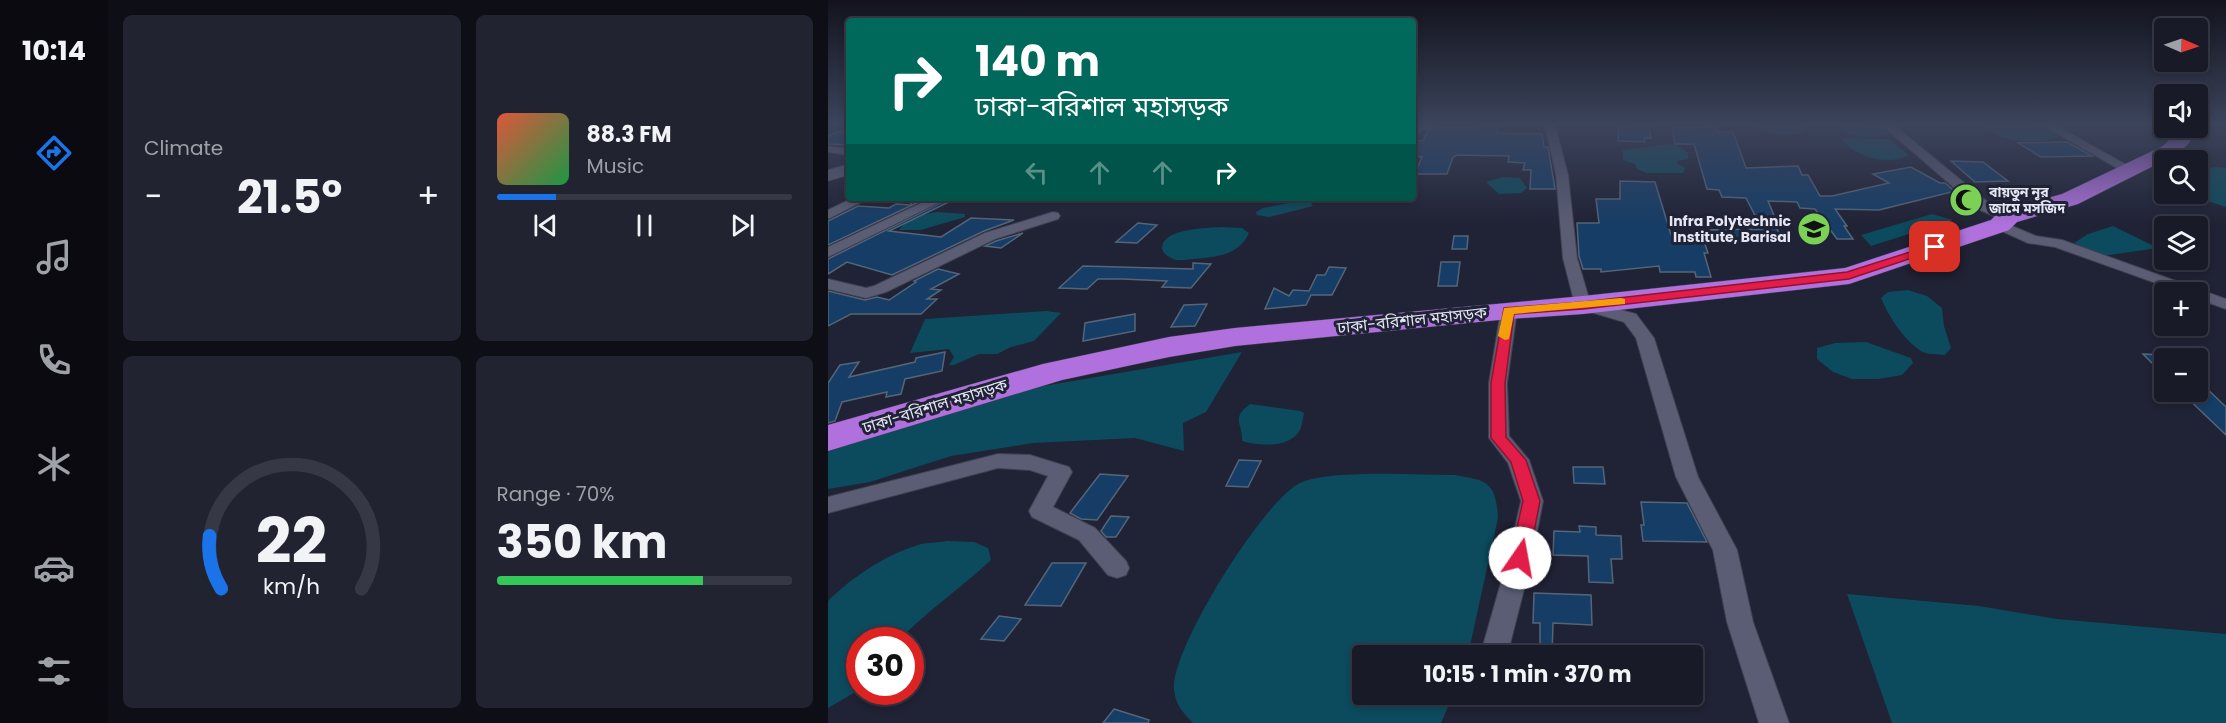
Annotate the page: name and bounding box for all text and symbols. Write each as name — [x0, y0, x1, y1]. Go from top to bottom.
north arrow — [2154, 18, 2208, 72]
map controls — [2154, 18, 2208, 402]
text: 10:14 — [22, 32, 86, 69]
text: 140 m — [975, 32, 1100, 91]
icon: right — [876, 42, 954, 120]
button: sound — [2154, 84, 2208, 138]
text: ঢাকা-বরিশাল মহাসড়ক — [975, 88, 1229, 125]
text: 88.3 FM — [587, 119, 671, 150]
icon: directions — [33, 132, 75, 174]
text: Climate — [144, 134, 223, 162]
button: search — [2154, 150, 2208, 204]
text: Music — [587, 152, 644, 180]
icon: left — [1020, 156, 1053, 189]
icon: ahead — [1083, 156, 1116, 189]
icon: ahead — [1146, 156, 1179, 189]
icon: right — [1209, 156, 1242, 189]
text: 21.5° — [237, 166, 342, 229]
text: − — [144, 173, 162, 220]
text: + — [417, 173, 440, 220]
mosque icon: বায়তুন নূর জামে মসজিদ — [1948, 182, 1984, 218]
place label: বায়তুন নূর জামে মসজিদ — [1988, 182, 2066, 218]
icon: previous — [529, 209, 562, 242]
icon: pause — [628, 209, 661, 242]
icon: next — [726, 209, 759, 242]
place label: Infra Polytechnic Institute, Barisal — [1669, 211, 1792, 247]
school or university icon: Infra Polytechnic Institute, Barisal — [1796, 211, 1832, 247]
button: layers — [2154, 216, 2208, 270]
pin — [1909, 221, 1960, 272]
icon: arrive — [1918, 230, 1951, 263]
icon: music — [33, 236, 75, 278]
button: + — [2154, 282, 2208, 336]
street label: ঢাকা-বরিশাল মহাসড়ক — [1335, 301, 1489, 339]
icon: phone — [33, 339, 75, 381]
button: − — [2154, 348, 2208, 402]
street label: ঢাকা-বরিশাল মহাসড়ক — [859, 373, 1011, 439]
icon: climate — [33, 443, 75, 485]
text: Range · 70% — [497, 480, 614, 508]
text: 22 — [256, 497, 327, 585]
text: 350 km — [497, 511, 667, 574]
position arrow — [1488, 526, 1552, 590]
icon: car — [33, 547, 75, 589]
text: km/h — [263, 571, 320, 602]
speed limit sign: 30 — [846, 627, 924, 705]
icon: filters — [33, 650, 75, 692]
text: 10:15 · 1 min · 370 m — [1423, 659, 1632, 690]

